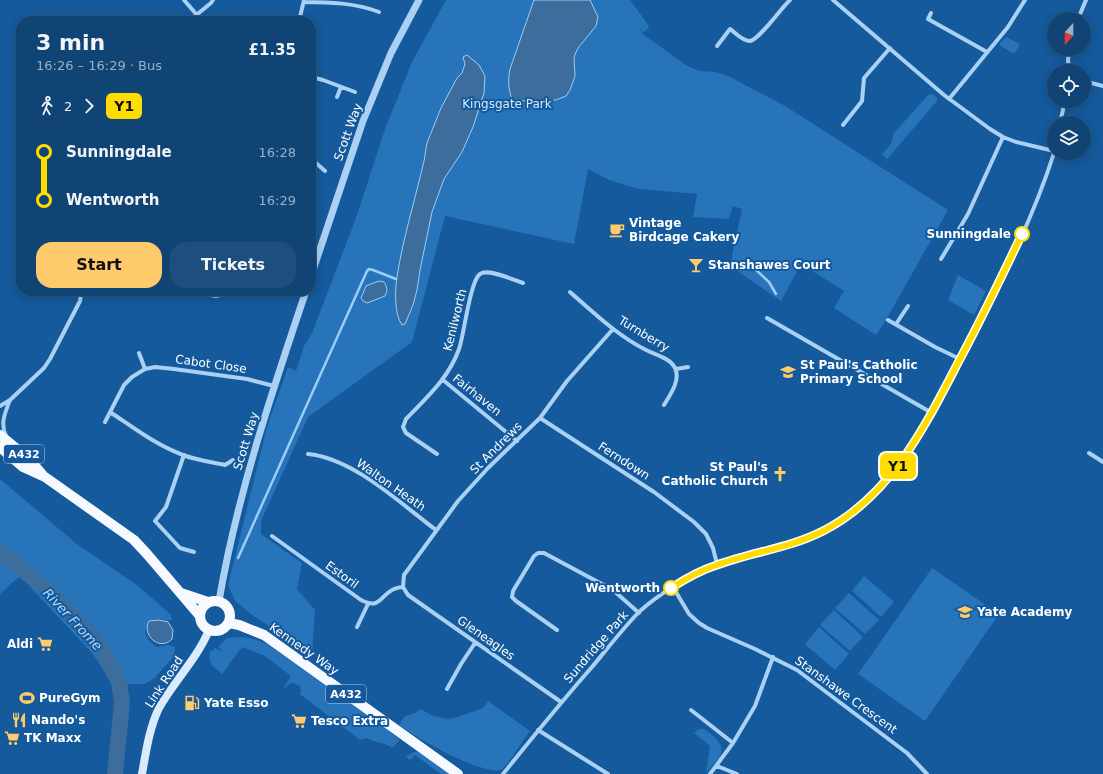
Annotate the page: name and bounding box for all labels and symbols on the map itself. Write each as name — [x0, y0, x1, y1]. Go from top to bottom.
north arrow — [1047, 12, 1091, 56]
park label: Kingsgate Park — [462, 97, 552, 111]
street label: Scott Way — [331, 101, 365, 163]
place label: Vintage Birdcage Cakery — [629, 216, 740, 244]
cafe icon: Vintage Birdcage Cakery — [608, 221, 626, 239]
marker: Sunningdale — [1014, 226, 1030, 242]
place label: Sunningdale — [927, 227, 1011, 241]
bar icon: Stanshawes Court — [687, 256, 705, 274]
place label: Stanshawes Court — [708, 258, 831, 272]
street label: Kenilworth — [441, 288, 469, 352]
street label: Turnberry — [615, 313, 672, 355]
street label: Cabot Close — [174, 352, 248, 376]
place label: St Paul's Catholic Primary School — [800, 358, 918, 386]
school or university icon: St Paul's Catholic Primary School — [779, 363, 797, 381]
street label: Fairhaven — [450, 371, 504, 419]
street label: Scott Way — [230, 410, 262, 472]
street label: St Andrews — [467, 419, 525, 477]
street label: Ferndown — [596, 439, 652, 483]
road number: A432 — [4, 445, 44, 463]
line badge: Y1 — [880, 453, 916, 479]
street label: Walton Heath — [354, 456, 428, 514]
place label: St Paul's Catholic Church — [662, 460, 768, 488]
church icon: St Paul's Catholic Church — [771, 465, 789, 483]
street label: Estoril — [323, 558, 361, 592]
marker: Wentworth — [663, 580, 679, 596]
place label: Wentworth — [585, 581, 660, 595]
water label: River Frome — [40, 585, 105, 653]
school or university icon: Yate Academy — [956, 603, 974, 621]
place label: Yate Academy — [976, 605, 1072, 619]
street label: Sundridge Park — [561, 608, 631, 686]
street label: Gleneagles — [455, 613, 517, 663]
street label: Kennedy Way — [267, 620, 341, 678]
supermarket icon: Aldi — [36, 635, 54, 653]
place label: Aldi — [7, 637, 33, 651]
street label: Stanshawe Crescent — [792, 653, 900, 737]
street label: Link Road — [142, 654, 186, 710]
road number: A432 — [326, 685, 366, 703]
sports icon: PureGym — [18, 689, 36, 707]
place label: PureGym — [39, 691, 101, 705]
fuel station icon: Yate Esso — [183, 694, 201, 712]
place label: Yate Esso — [203, 696, 268, 710]
restaurant icon: Nando's — [10, 711, 28, 729]
supermarket icon: Tesco Extra — [290, 712, 308, 730]
place label: Nando's — [31, 713, 85, 727]
place label: Tesco Extra — [311, 714, 388, 728]
supermarket icon: TK Maxx — [3, 729, 21, 747]
place label: TK Maxx — [24, 731, 81, 745]

